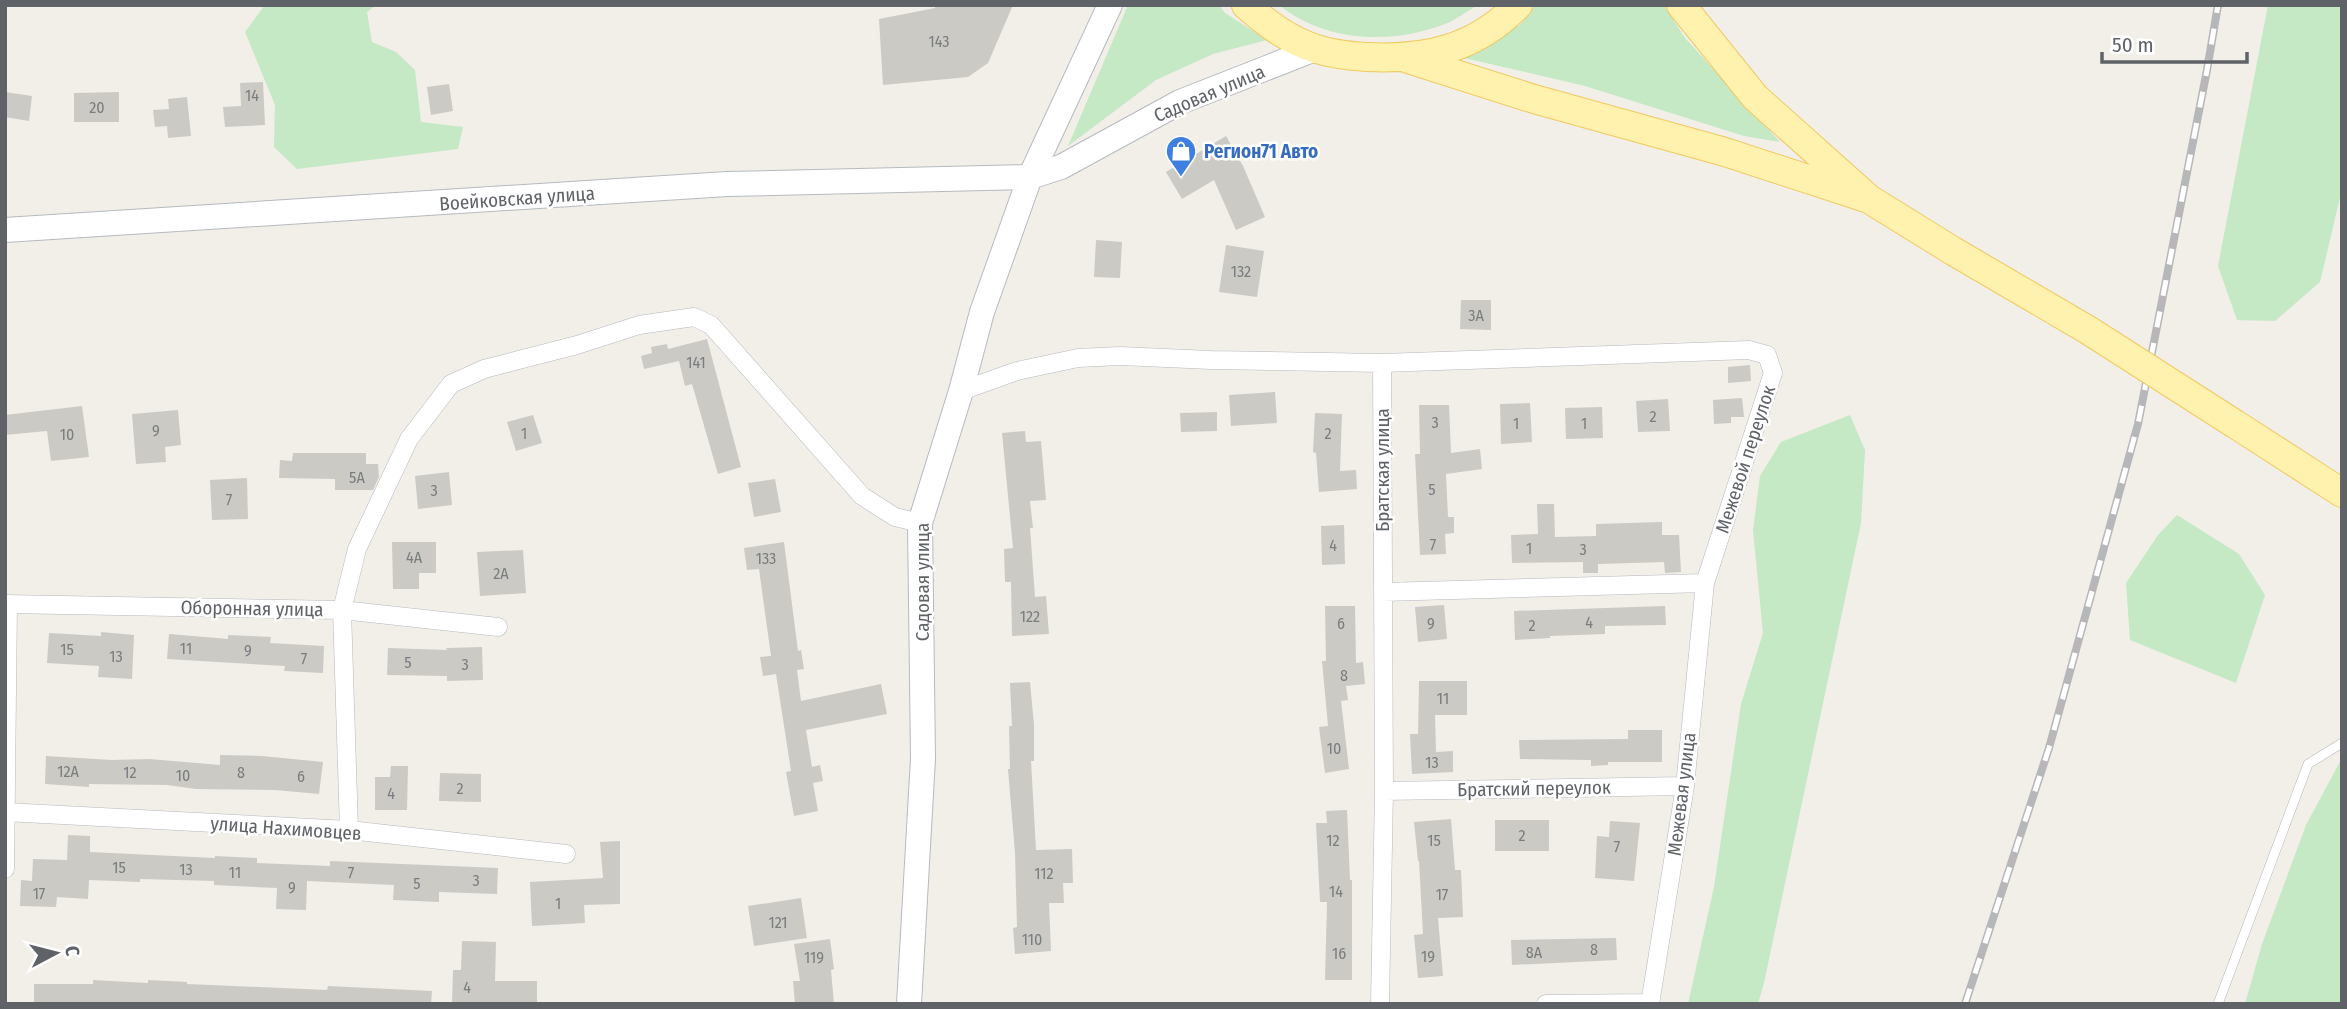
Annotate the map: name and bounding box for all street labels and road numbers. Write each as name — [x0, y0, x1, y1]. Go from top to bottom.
street label: Садовая улица — [1150, 60, 1268, 127]
street label: Воейковская улица — [439, 182, 596, 215]
street label: Межевой переулок — [1711, 382, 1780, 536]
street label: Братская улица — [1371, 408, 1394, 532]
street label: Садовая улица — [911, 523, 934, 641]
street label: Оборонная улица — [180, 596, 324, 621]
street label: Межевая улица — [1663, 731, 1700, 857]
street label: Братский переулок — [1457, 776, 1611, 801]
street label: улица Нахимовцев — [210, 812, 362, 845]

